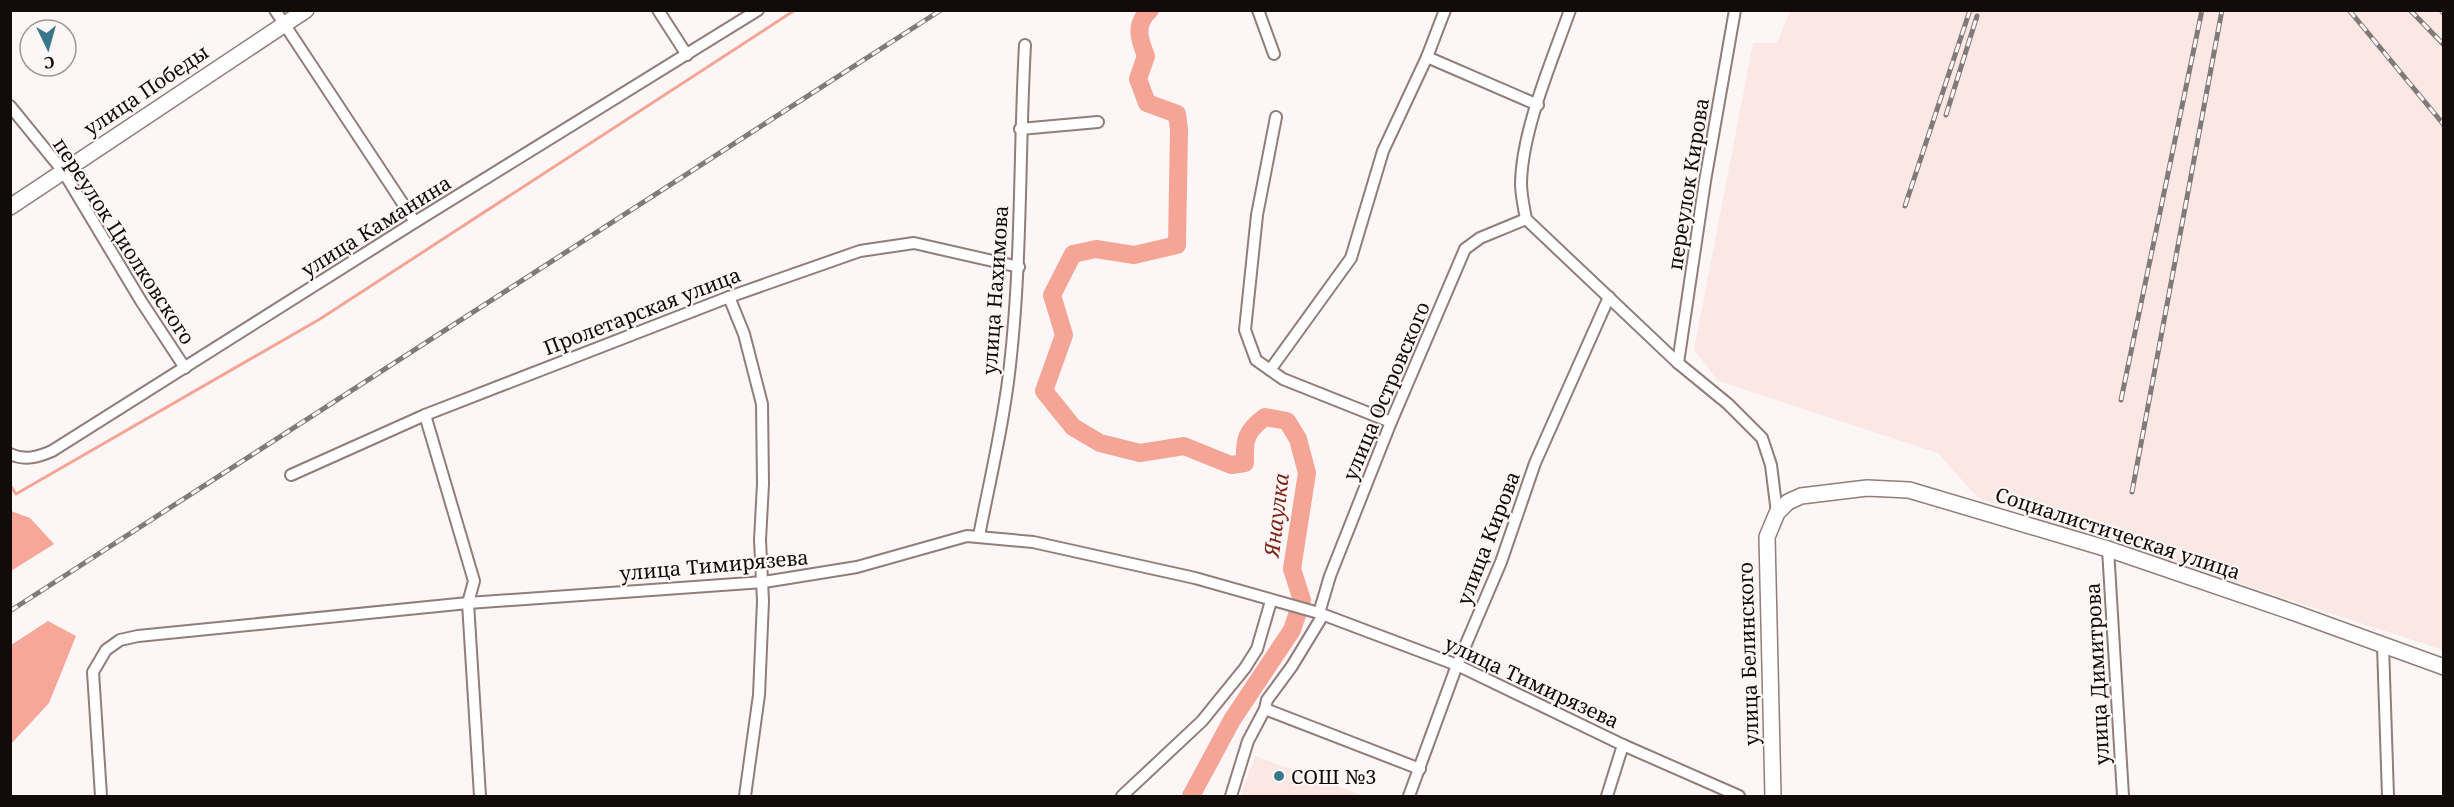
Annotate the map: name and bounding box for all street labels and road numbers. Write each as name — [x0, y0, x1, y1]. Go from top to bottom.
street label: улица Победы — [78, 38, 214, 142]
street label: переулок Кирова — [1661, 96, 1715, 272]
street label: переулок Циолковского — [47, 132, 201, 350]
street label: улица Каманина — [296, 169, 456, 283]
street label: улица Нахимова — [976, 204, 1014, 376]
street label: Пролетарская улица — [540, 261, 744, 361]
street label: улица Островского — [1336, 297, 1436, 485]
street label: улица Кирова — [1450, 467, 1526, 609]
street label: Социалистическая улица — [1992, 481, 2244, 585]
street label: улица Тимирязева — [618, 543, 810, 587]
street label: улица Белинского — [1731, 562, 1765, 746]
street label: улица Димитрова — [2079, 582, 2115, 766]
street label: улица Тимирязева — [1440, 630, 1624, 734]

